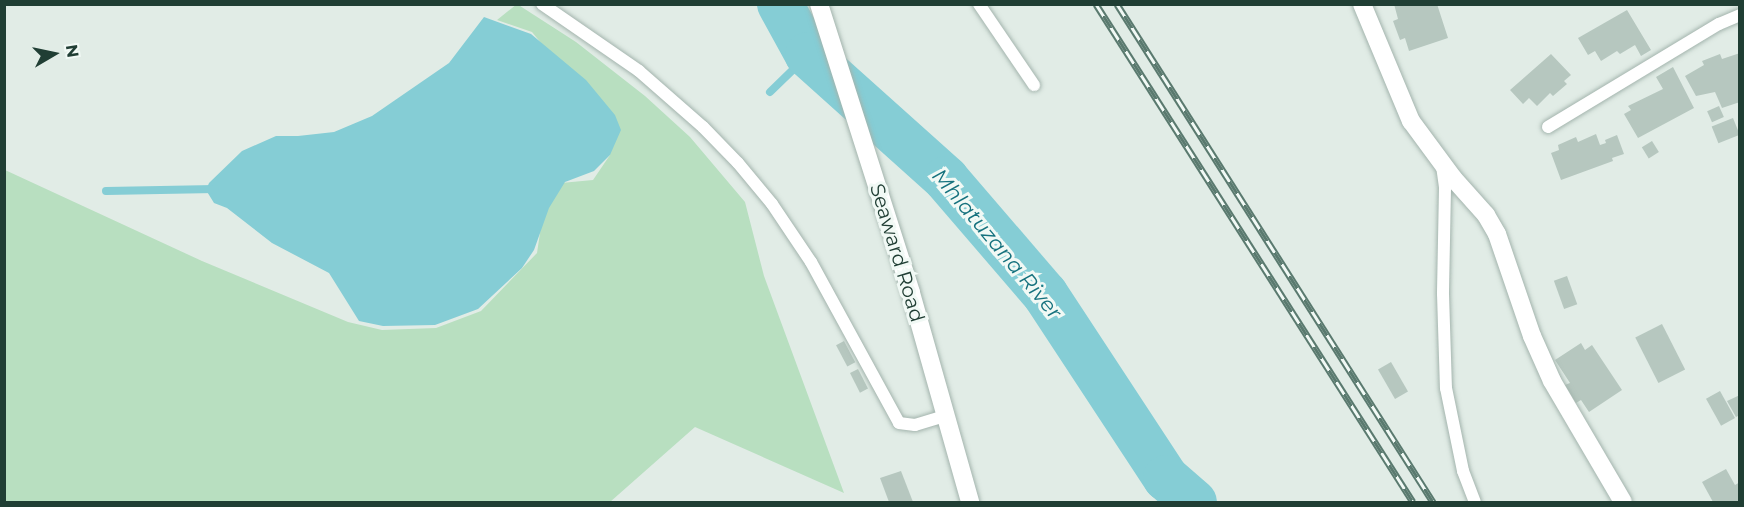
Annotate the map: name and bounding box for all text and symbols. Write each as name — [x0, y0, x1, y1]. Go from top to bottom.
north arrow — [24, 24, 84, 84]
text: N — [62, 43, 83, 59]
water label: Mhlatuzana River — [927, 164, 1067, 324]
street label: Seaward Road — [865, 181, 929, 325]

